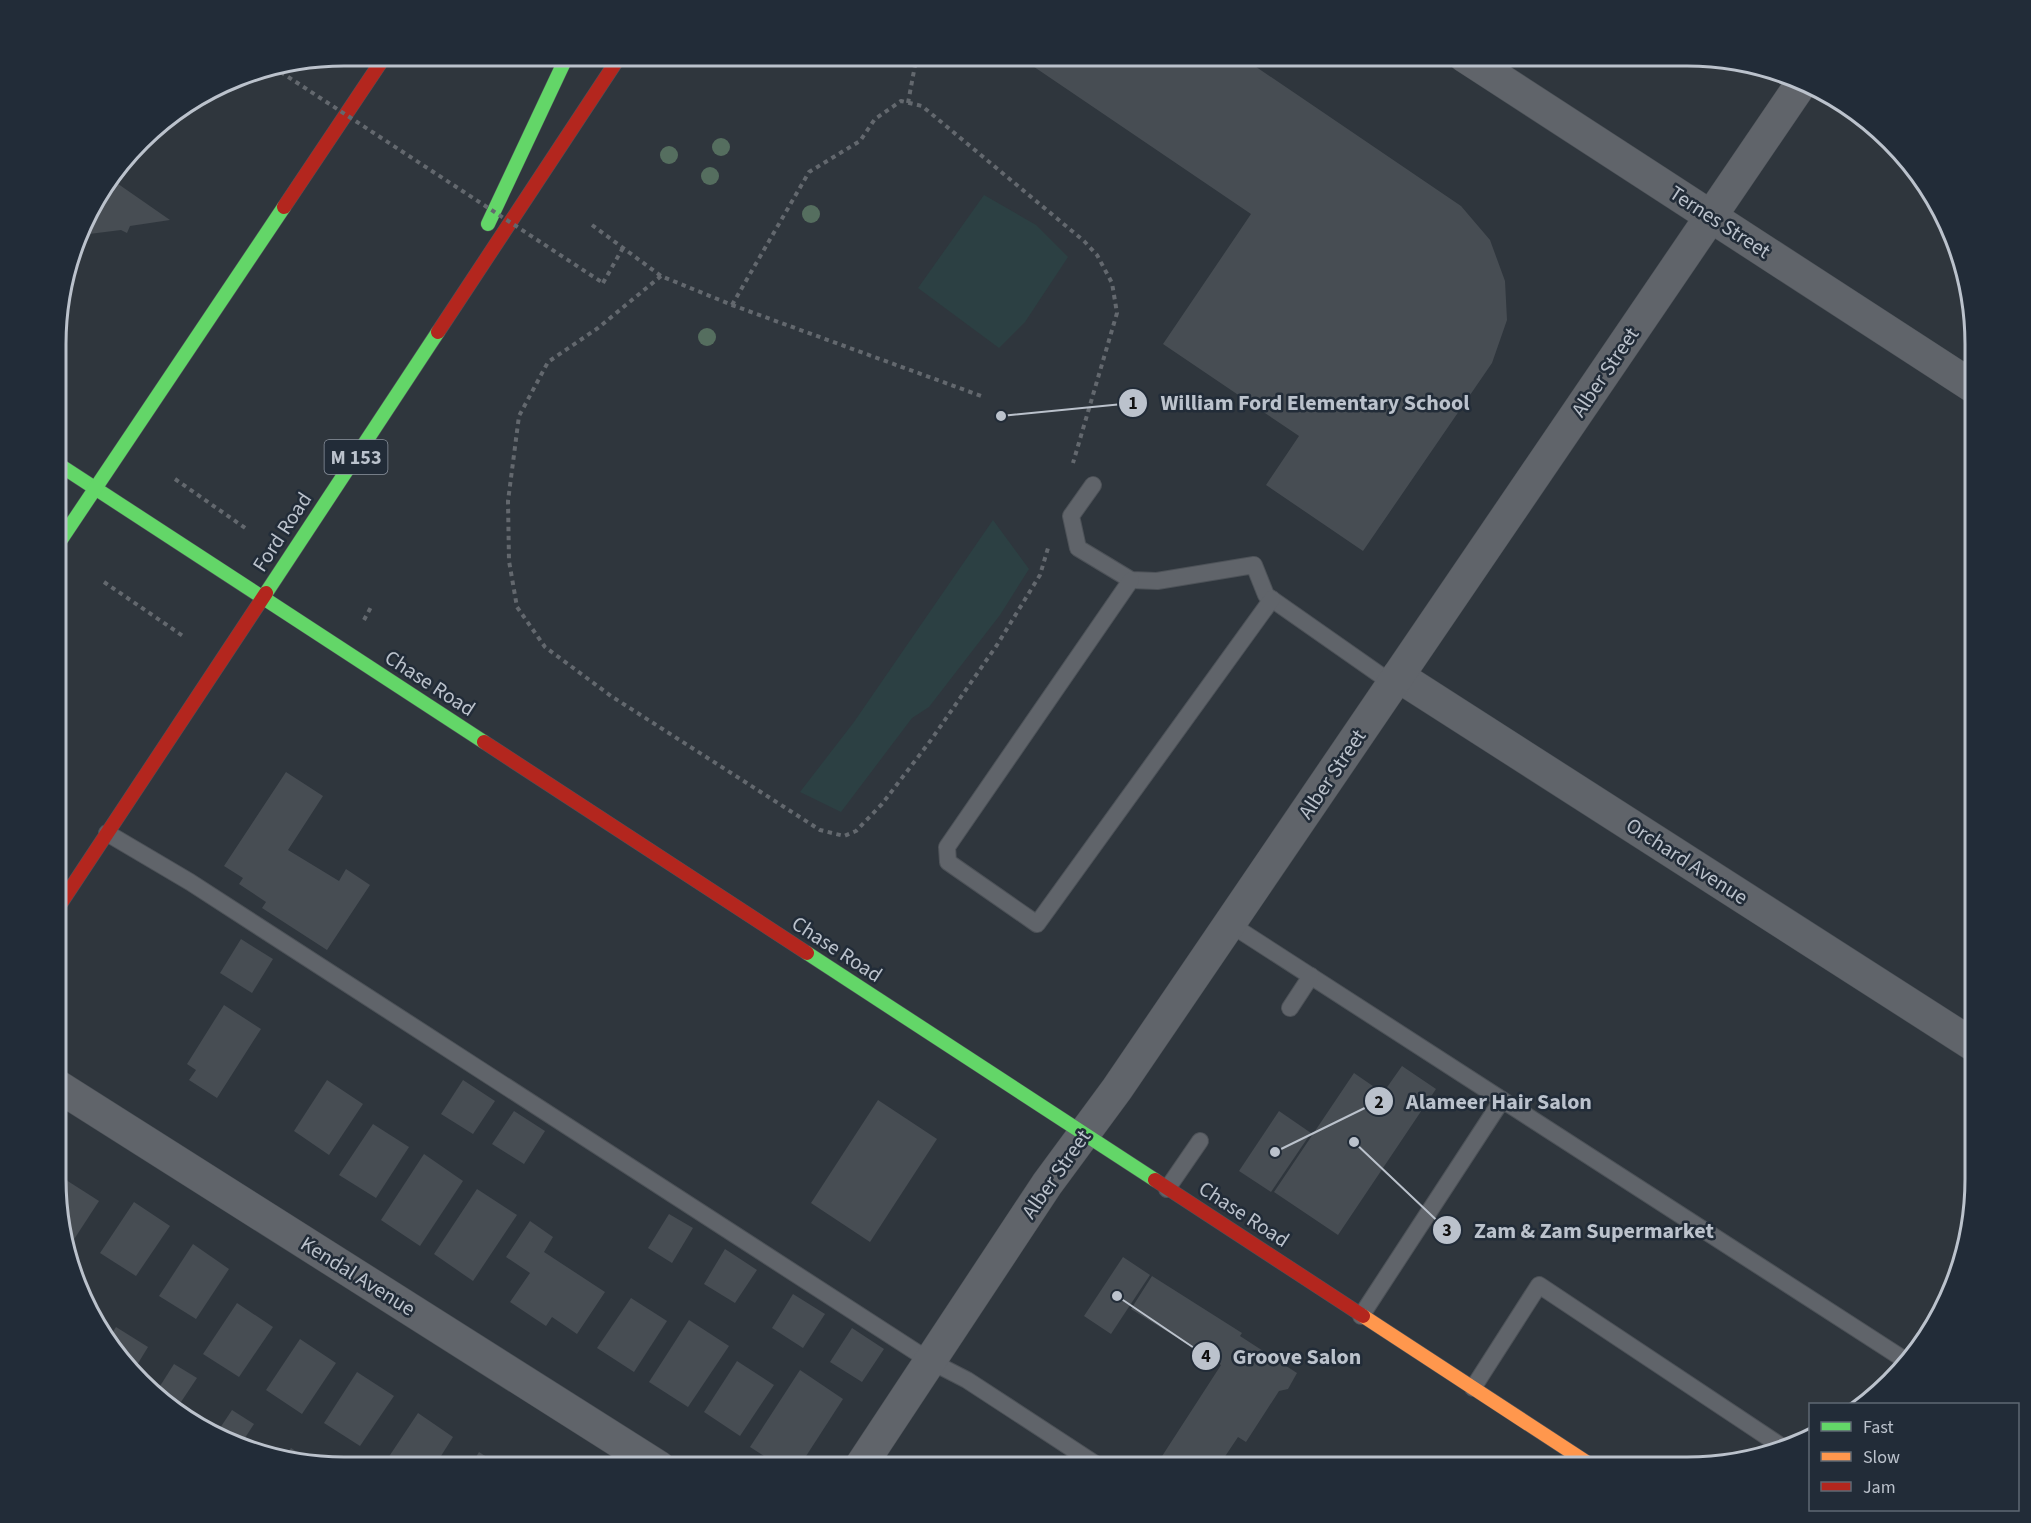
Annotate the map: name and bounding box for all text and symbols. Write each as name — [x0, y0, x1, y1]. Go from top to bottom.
street label: Ternes Street — [1664, 178, 1776, 266]
street label: Alber Street — [1564, 321, 1646, 423]
callout: William Ford Elementary School — [1118, 383, 1481, 423]
text: William Ford Elementary School — [1160, 387, 1470, 419]
text: 1 — [1128, 391, 1138, 416]
road number: M 153 — [324, 440, 388, 474]
street label: Ford Road — [245, 486, 319, 578]
street label: Chase Road — [379, 643, 481, 723]
street label: Alber Street — [1291, 723, 1373, 825]
street label: Orchard Avenue — [1620, 810, 1754, 912]
street label: Chase Road — [786, 909, 888, 989]
callout: Alameer Hair Salon — [1364, 1081, 1604, 1121]
text: Alameer Hair Salon — [1405, 1086, 1592, 1118]
text: 2 — [1374, 1090, 1384, 1115]
street label: Alber Street — [1014, 1123, 1098, 1225]
street label: Chase Road — [1193, 1174, 1295, 1254]
callout: Zam & Zam Supermarket — [1432, 1210, 1726, 1250]
text: Zam & Zam Supermarket — [1474, 1215, 1714, 1247]
text: 3 — [1442, 1218, 1452, 1243]
street label: Kendal Avenue — [295, 1229, 421, 1323]
callout: Groove Salon — [1191, 1336, 1374, 1376]
text: Groove Salon — [1233, 1341, 1361, 1373]
text: 4 — [1201, 1344, 1211, 1369]
legend — [1809, 1403, 2019, 1511]
text: Fast — [1863, 1415, 1894, 1440]
text: Slow — [1863, 1445, 1900, 1470]
text: Jam — [1863, 1475, 1896, 1500]

